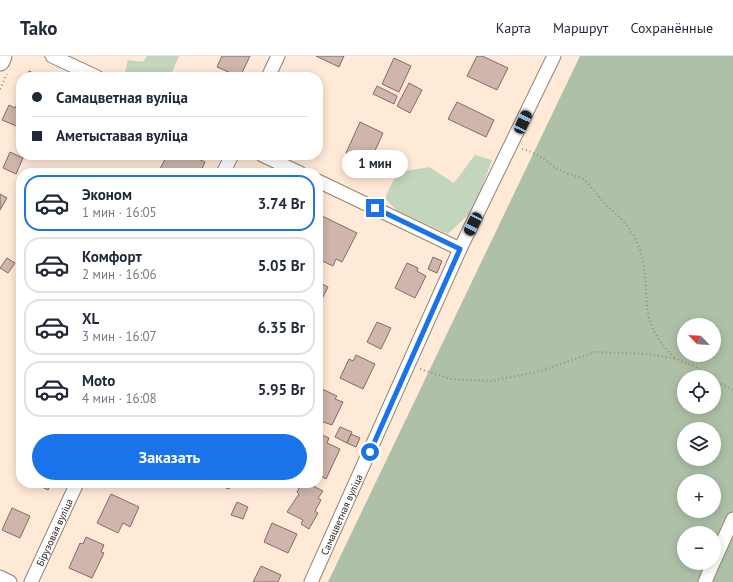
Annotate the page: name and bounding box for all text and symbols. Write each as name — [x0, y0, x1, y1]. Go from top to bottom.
text: Tako — [20, 16, 58, 40]
text: Карта — [496, 19, 531, 37]
text: Маршрут — [553, 19, 608, 37]
text: Сохранённые — [630, 19, 713, 37]
text: Самацветная вуліца — [56, 88, 188, 107]
car — [512, 109, 534, 135]
text: Аметыставая вуліца — [56, 126, 188, 145]
callout: 1 мин — [342, 150, 408, 178]
text: 1 мин — [358, 155, 392, 172]
icon: car — [34, 185, 70, 221]
text: Эконом — [82, 185, 132, 204]
text: 3.74 Br — [258, 194, 305, 213]
route end — [366, 199, 384, 217]
text: 1 мин · 16:05 — [82, 204, 157, 221]
car — [462, 211, 484, 237]
icon: car — [34, 247, 70, 283]
text: Комфорт — [82, 247, 142, 266]
text: 5.05 Br — [258, 256, 305, 275]
text: 2 мин · 16:06 — [82, 266, 157, 283]
icon: car — [34, 309, 70, 345]
text: XL — [82, 309, 99, 328]
text: 6.35 Br — [258, 318, 305, 337]
north arrow — [677, 318, 721, 362]
map controls — [677, 318, 721, 570]
text: 3 мин · 16:07 — [82, 328, 157, 345]
button: locate — [677, 370, 721, 414]
icon: car — [34, 371, 70, 407]
text: Moto — [82, 371, 115, 390]
text: 5.95 Br — [258, 380, 305, 399]
text: 4 мин · 16:08 — [82, 390, 157, 407]
button: layers — [677, 422, 721, 466]
button: Заказать — [32, 434, 307, 480]
route start — [361, 443, 379, 461]
street label: Самацветная вуліца — [318, 472, 365, 557]
button: + — [677, 474, 721, 518]
street label: Бірузовая вуліца — [33, 496, 76, 568]
button: − — [677, 526, 721, 570]

